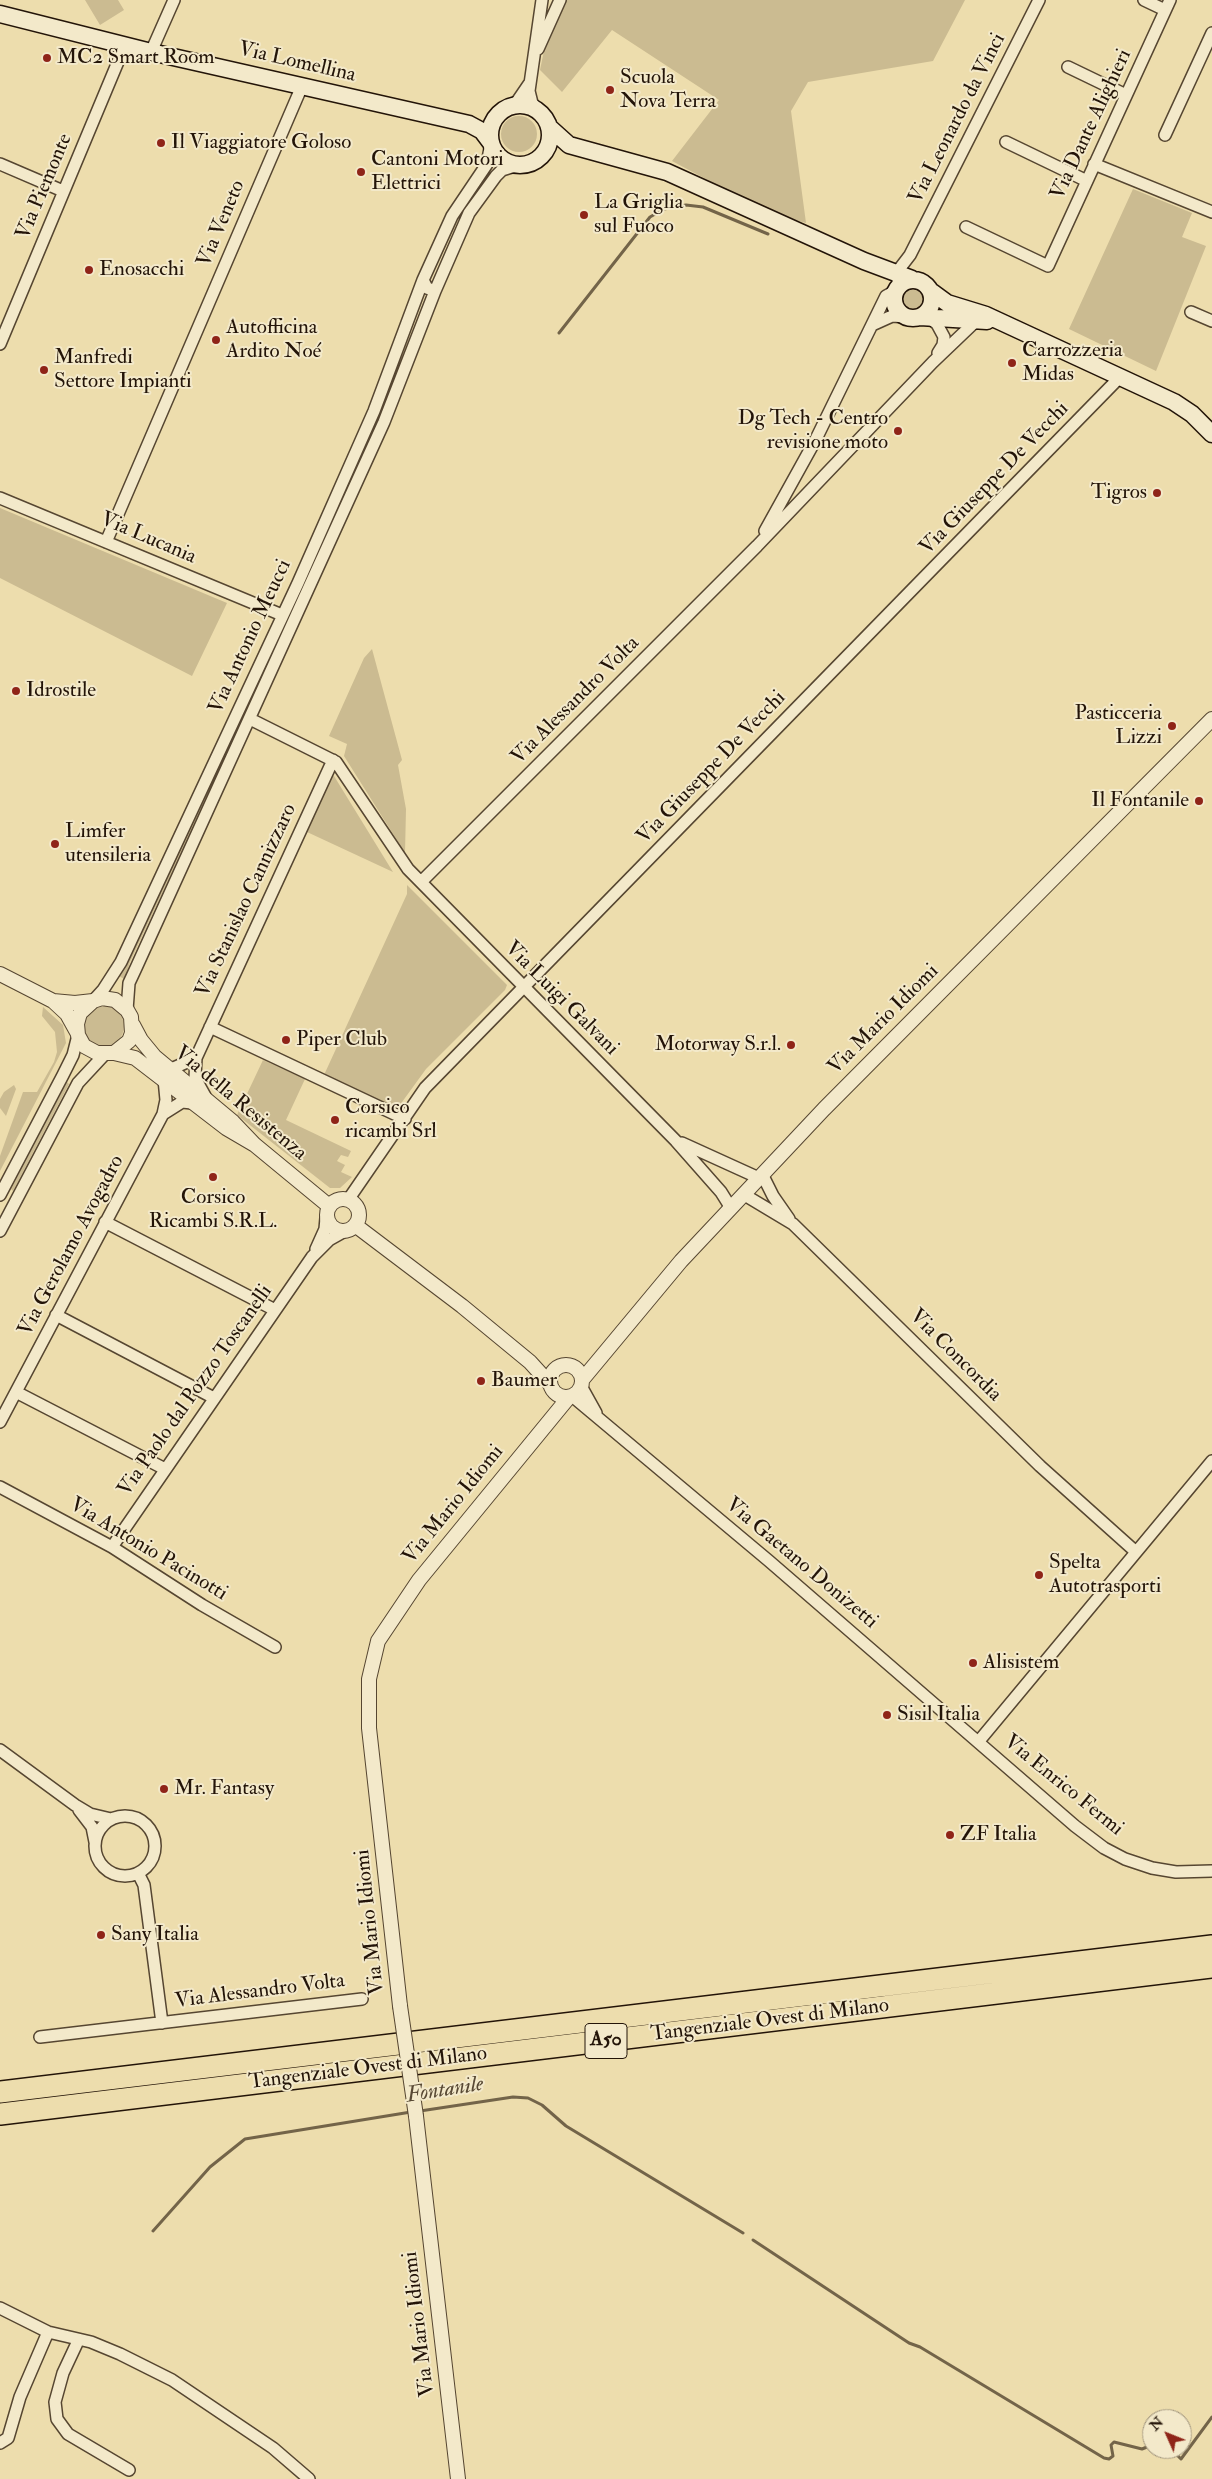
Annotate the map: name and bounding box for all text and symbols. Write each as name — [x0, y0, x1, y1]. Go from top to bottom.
street label: Via Leonardo da Vinci — [904, 29, 1012, 209]
street label: Via Lomellina — [236, 37, 358, 89]
place label: MC2 Smart Room — [57, 45, 215, 71]
street label: Via Dante Alighieri — [1046, 46, 1138, 204]
marker: MC2 Smart Room — [41, 52, 53, 64]
place label: Scuola Nova Terra — [620, 65, 716, 115]
marker: Scuola Nova Terra — [604, 84, 616, 96]
street label: Via Piemonte — [11, 130, 79, 244]
place label: Il Viaggiatore Goloso — [171, 130, 351, 156]
marker: Il Viaggiatore Goloso — [155, 137, 167, 149]
place label: Cantoni Motori Elettrici — [371, 147, 504, 197]
marker: Cantoni Motori Elettrici — [355, 166, 367, 178]
street label: Via Veneto — [192, 177, 252, 271]
place label: La Griglia sul Fuoco — [594, 190, 683, 240]
marker: La Griglia sul Fuoco — [578, 209, 590, 221]
place label: Enosacchi — [99, 257, 184, 283]
marker: Enosacchi — [83, 264, 95, 276]
place label: Autofficina Ardito Noé — [226, 315, 321, 365]
marker: Autofficina Ardito Noé — [210, 334, 222, 346]
place label: Carrozzeria Midas — [1022, 338, 1123, 388]
place label: Manfredi Settore Impianti — [54, 345, 192, 395]
marker: Carrozzeria Midas — [1006, 357, 1018, 369]
marker: Manfredi Settore Impianti — [38, 364, 50, 376]
street label: Via Giuseppe De Vecchi — [915, 397, 1075, 561]
place label: Dg Tech - Centro revisione moto — [738, 406, 888, 456]
marker: Dg Tech - Centro revisione moto — [892, 425, 904, 437]
place label: Tigros — [1091, 480, 1147, 506]
marker: Tigros — [1151, 487, 1163, 499]
street label: Via Lucania — [96, 508, 200, 570]
street label: Via Antonio Meucci — [204, 556, 298, 718]
street label: Via Alessandro Volta — [507, 632, 645, 770]
place label: Idrostile — [26, 678, 96, 704]
marker: Idrostile — [10, 685, 22, 697]
street label: Via Giuseppe De Vecchi — [632, 686, 792, 850]
place label: Pasticceria Lizzi — [1074, 701, 1162, 751]
marker: Pasticceria Lizzi — [1166, 720, 1178, 732]
place label: Il Fontanile — [1091, 788, 1189, 814]
marker: Il Fontanile — [1193, 795, 1205, 807]
street label: Via Stanislao Cannizzaro — [191, 800, 303, 1002]
place label: Limfer utensileria — [65, 819, 151, 869]
marker: Limfer utensileria — [49, 838, 61, 850]
street label: Via Luigi Galvani — [499, 937, 623, 1061]
street label: Via Mario Idiomi — [823, 959, 945, 1081]
place label: Piper Club — [296, 1027, 387, 1053]
place label: Motorway S.r.l. — [655, 1032, 781, 1058]
marker: Piper Club — [280, 1034, 292, 1046]
marker: Motorway S.r.l. — [785, 1039, 797, 1051]
street label: Via della Resistenza — [169, 1041, 311, 1167]
place label: Corsico ricambi Srl — [345, 1095, 437, 1145]
marker: Corsico ricambi Srl — [329, 1114, 341, 1126]
street label: Via Gerolamo Avogadro — [14, 1151, 130, 1341]
marker: Corsico Ricambi S.R.L. — [207, 1171, 219, 1183]
place label: Corsico Ricambi S.R.L. — [149, 1185, 277, 1235]
street label: Via Paolo dal Pozzo Toscanelli — [113, 1280, 279, 1502]
street label: Via Concordia — [904, 1305, 1006, 1407]
place label: Baumer — [491, 1368, 557, 1394]
marker: Baumer — [475, 1375, 487, 1387]
street label: Via Mario Idiomi — [398, 1440, 510, 1570]
street label: Via Antonio Pacinotti — [64, 1493, 232, 1607]
street label: Via Gaetano Donizetti — [720, 1493, 882, 1635]
place label: Spelta Autotrasporti — [1049, 1550, 1161, 1600]
marker: Spelta Autotrasporti — [1033, 1569, 1045, 1581]
place label: Alisistem — [983, 1650, 1059, 1676]
marker: Alisistem — [967, 1657, 979, 1669]
place label: Sisil Italia — [897, 1702, 980, 1728]
marker: Sisil Italia — [881, 1709, 893, 1721]
street label: Via Enrico Fermi — [998, 1730, 1128, 1842]
place label: Mr. Fantasy — [174, 1776, 274, 1802]
marker: Mr. Fantasy — [158, 1783, 170, 1795]
place label: ZF Italia — [960, 1822, 1037, 1848]
marker: ZF Italia — [944, 1829, 956, 1841]
street label: Via Mario Idiomi — [351, 1848, 391, 1996]
place label: Sany Italia — [111, 1922, 199, 1948]
marker: Sany Italia — [95, 1929, 107, 1941]
street label: Via Alessandro Volta — [174, 1969, 346, 2015]
street label: Tangenziale Ovest di Milano — [649, 1994, 891, 2048]
road number: A50 — [585, 2024, 627, 2058]
street label: Tangenziale Ovest di Milano — [247, 2042, 489, 2096]
water label: Fontanile — [405, 2072, 485, 2110]
street label: Via Mario Idiomi — [399, 2250, 441, 2398]
north arrow — [1142, 2409, 1192, 2459]
text: N — [1146, 2414, 1167, 2434]

